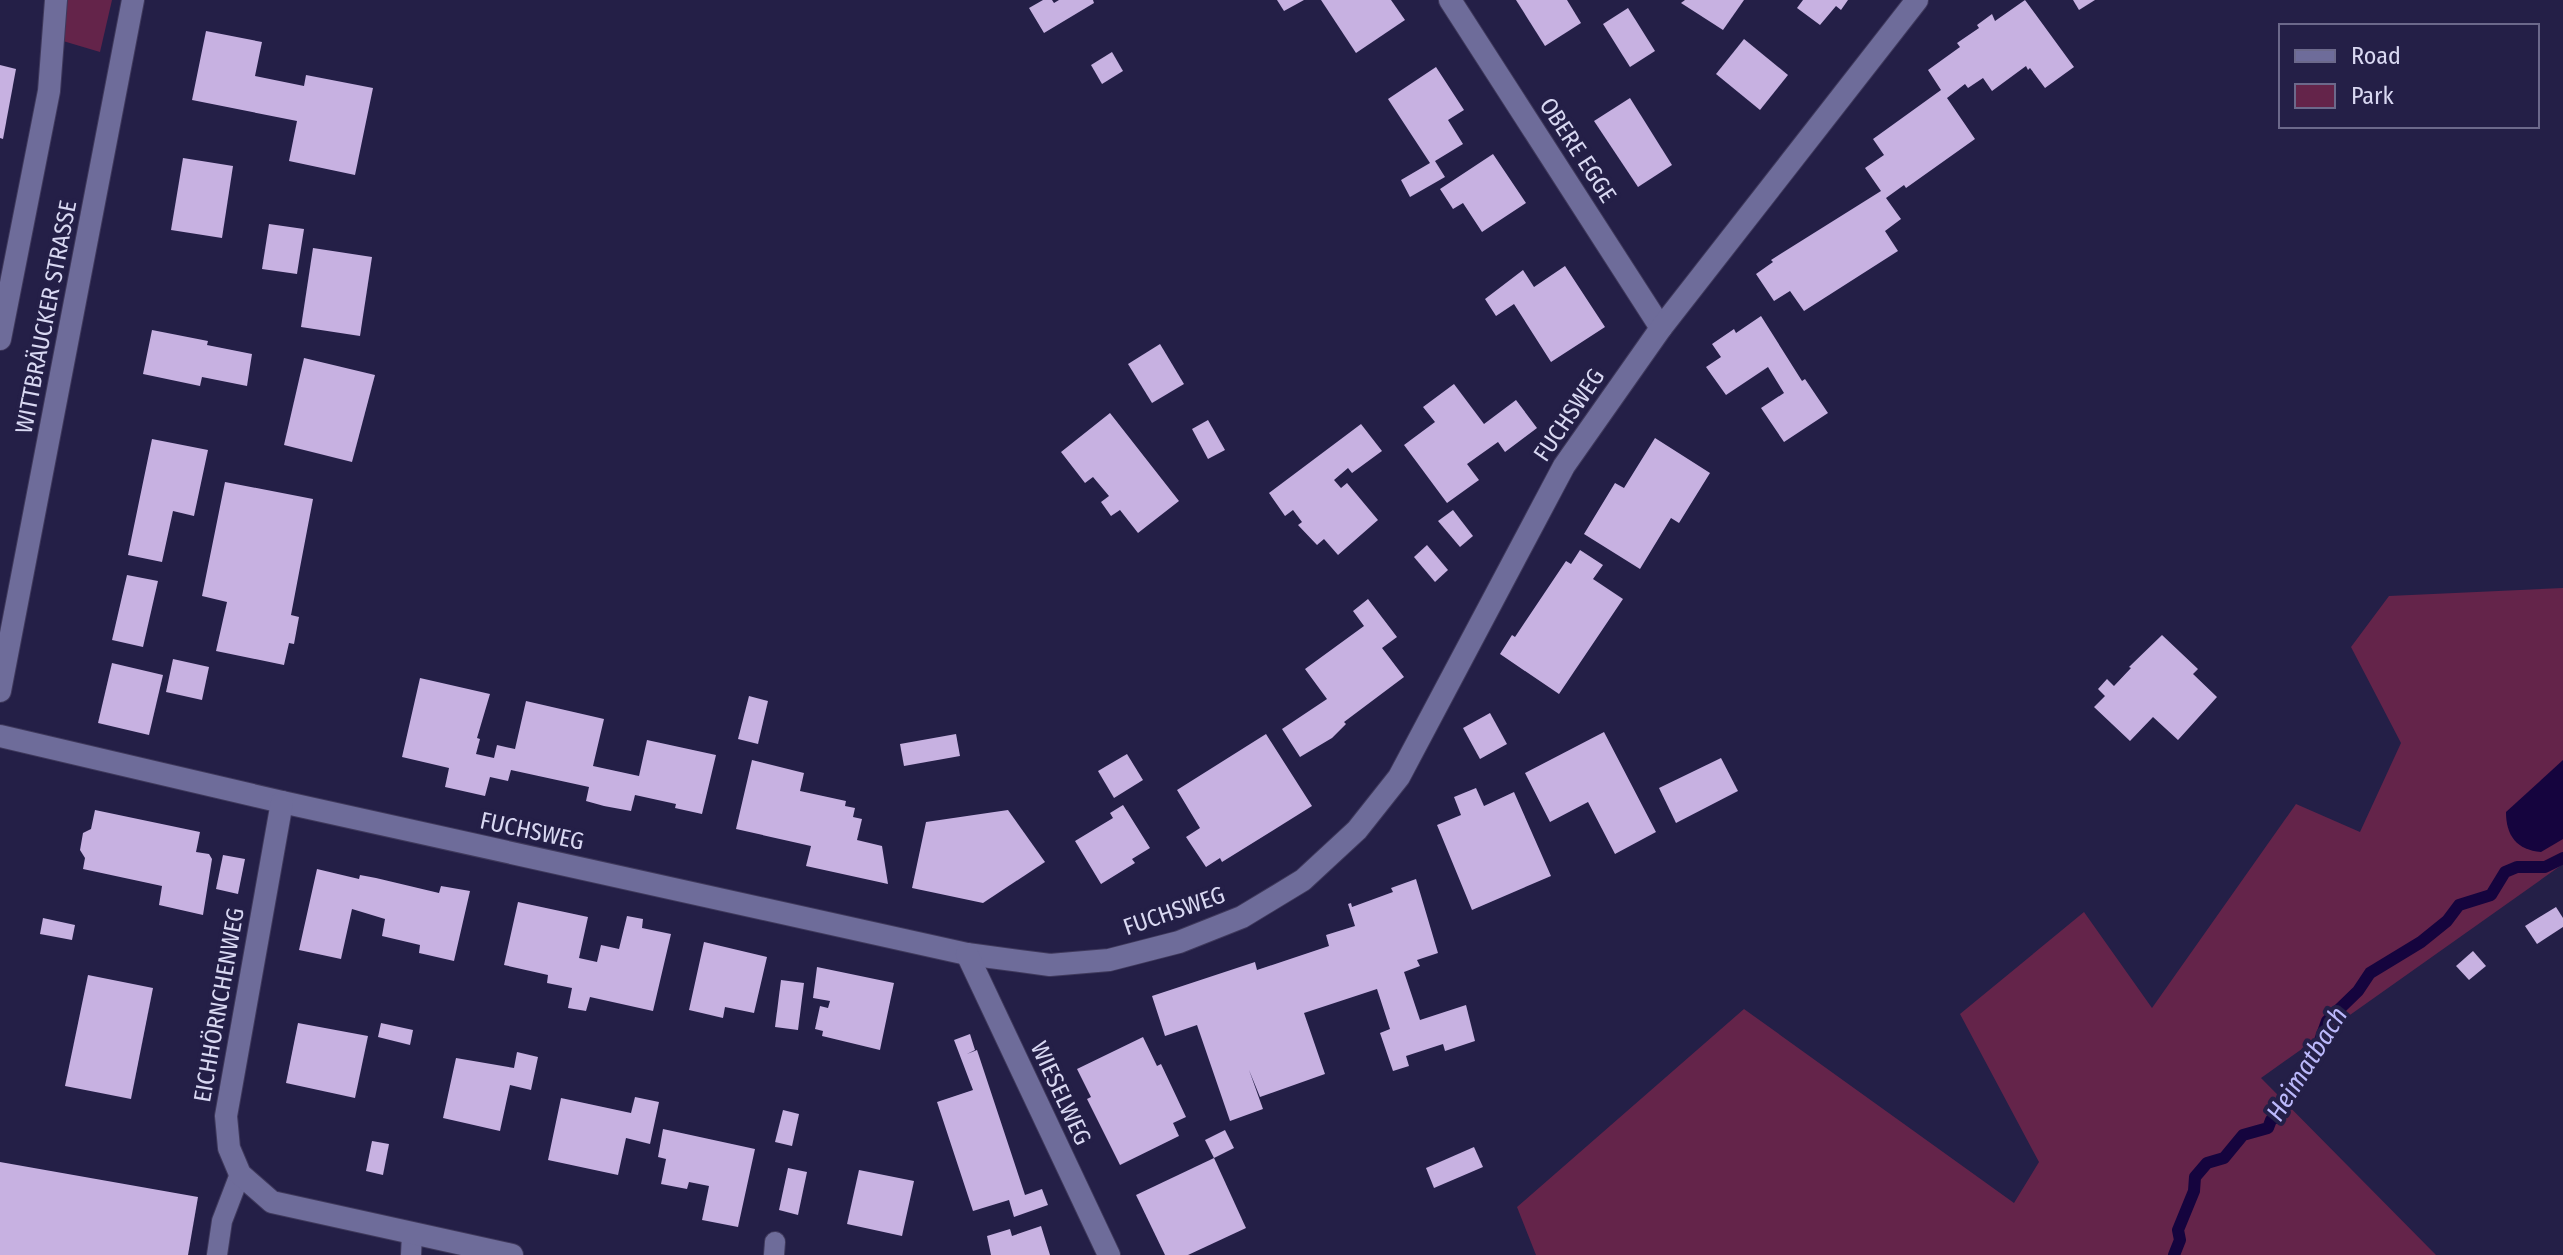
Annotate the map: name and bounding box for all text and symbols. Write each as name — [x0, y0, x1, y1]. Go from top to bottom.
legend — [2279, 24, 2539, 128]
text: Road — [2351, 42, 2401, 70]
text: Park — [2351, 82, 2394, 110]
street label: OBERE EGGE — [1534, 92, 1622, 208]
street label: WITTBRÄUCKER STRASSE — [10, 198, 82, 436]
street label: FUCHSWEG — [1528, 363, 1610, 467]
street label: FUCHSWEG — [477, 806, 587, 856]
street label: FUCHSWEG — [1119, 881, 1229, 941]
street label: EICHHÖRNCHENWEG — [188, 906, 250, 1104]
water label: Heimatbach — [2260, 1001, 2354, 1127]
street label: WIESELWEG — [1025, 1037, 1097, 1149]

